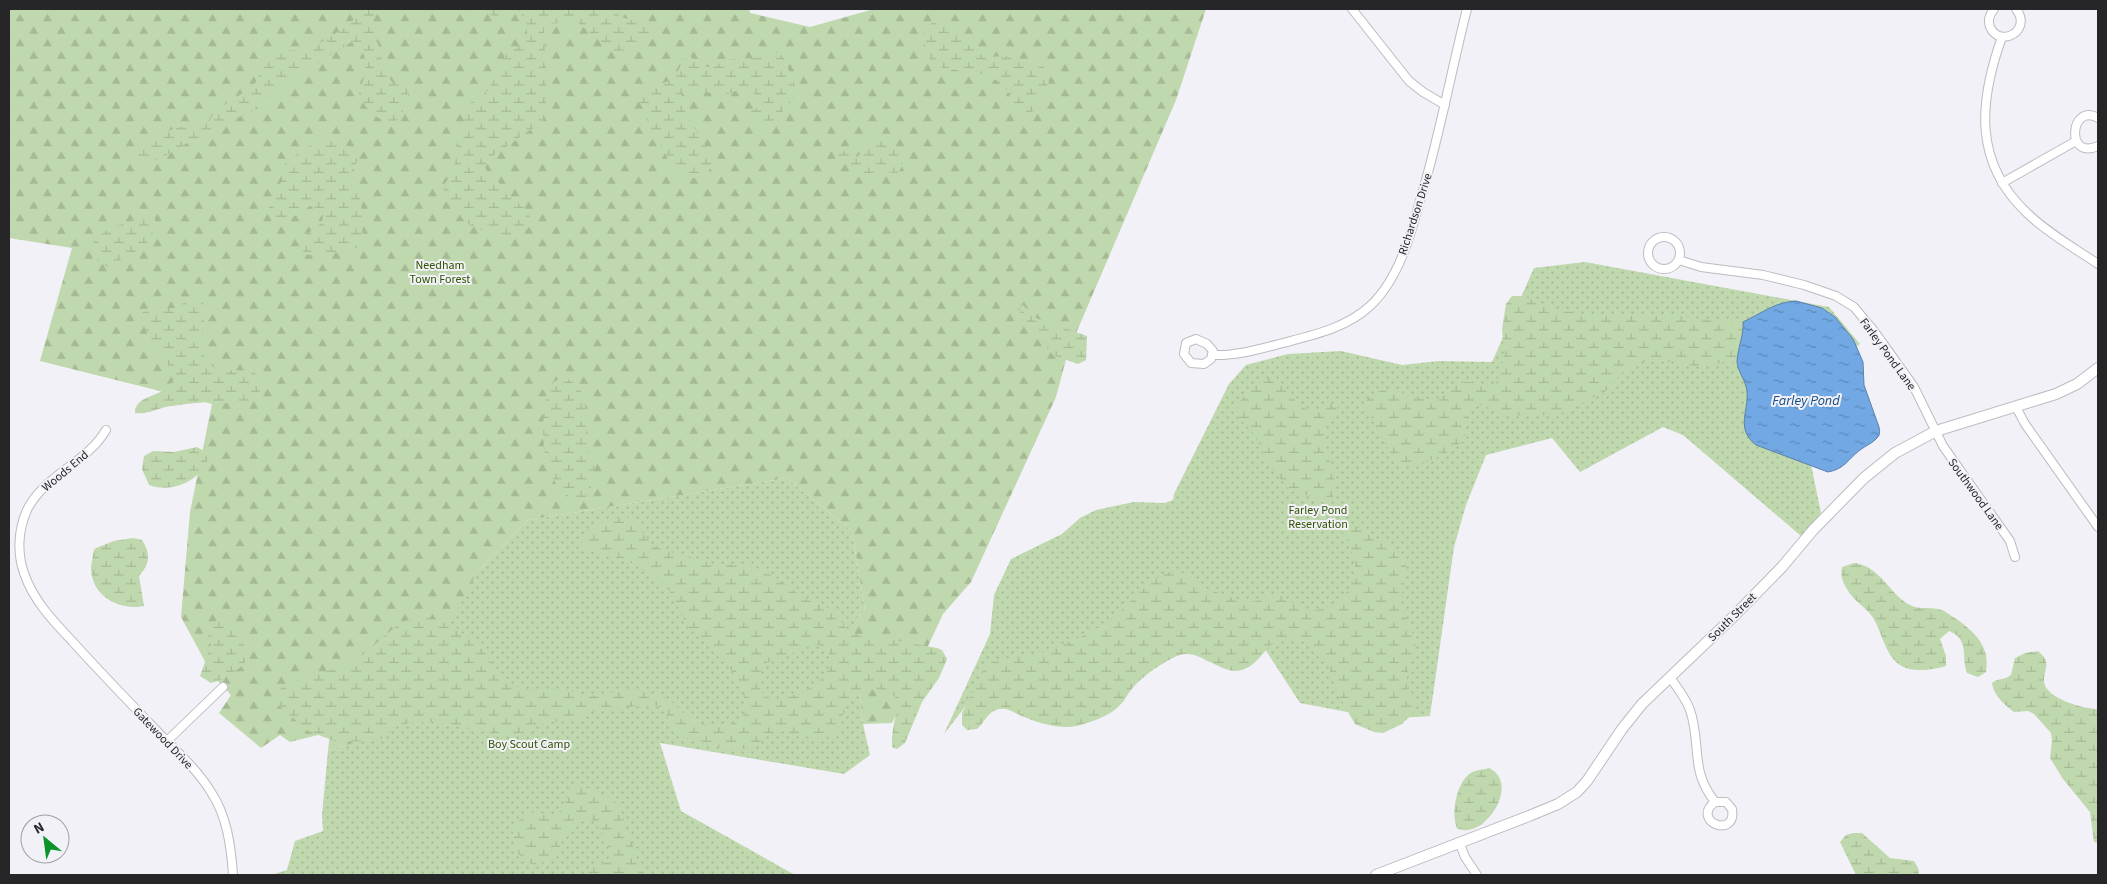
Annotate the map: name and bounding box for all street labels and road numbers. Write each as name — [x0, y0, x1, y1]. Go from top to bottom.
street label: Richardson Drive — [1394, 171, 1437, 257]
street label: Farley Pond Lane — [1855, 315, 1920, 394]
street label: Woods End — [38, 447, 92, 496]
street label: Southwood Lane — [1944, 455, 2008, 534]
street label: South Street — [1704, 589, 1760, 645]
street label: Gatewood Drive — [129, 704, 197, 773]

